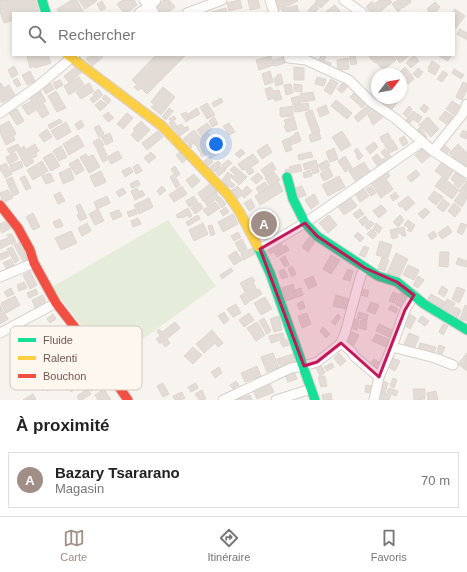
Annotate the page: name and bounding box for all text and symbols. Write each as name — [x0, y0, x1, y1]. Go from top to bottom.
search box — [12, 12, 455, 56]
icon: search — [26, 23, 48, 45]
text: Rechercher — [58, 26, 136, 43]
north arrow — [371, 68, 407, 104]
your location — [206, 134, 226, 154]
pin: A — [251, 209, 277, 239]
legend — [10, 326, 142, 390]
text: Fluide — [43, 334, 73, 346]
text: Ralenti — [43, 352, 77, 364]
text: Bouchon — [43, 370, 86, 382]
text: À proximité — [16, 416, 110, 435]
text: Bazary Tsararano — [55, 464, 180, 481]
text: A — [25, 473, 35, 488]
text: 70 m — [421, 473, 450, 488]
text: Magasin — [55, 481, 104, 496]
tab: Carte — [60, 527, 87, 563]
tab: Itinéraire — [208, 527, 250, 563]
tab: Favoris — [371, 527, 407, 563]

